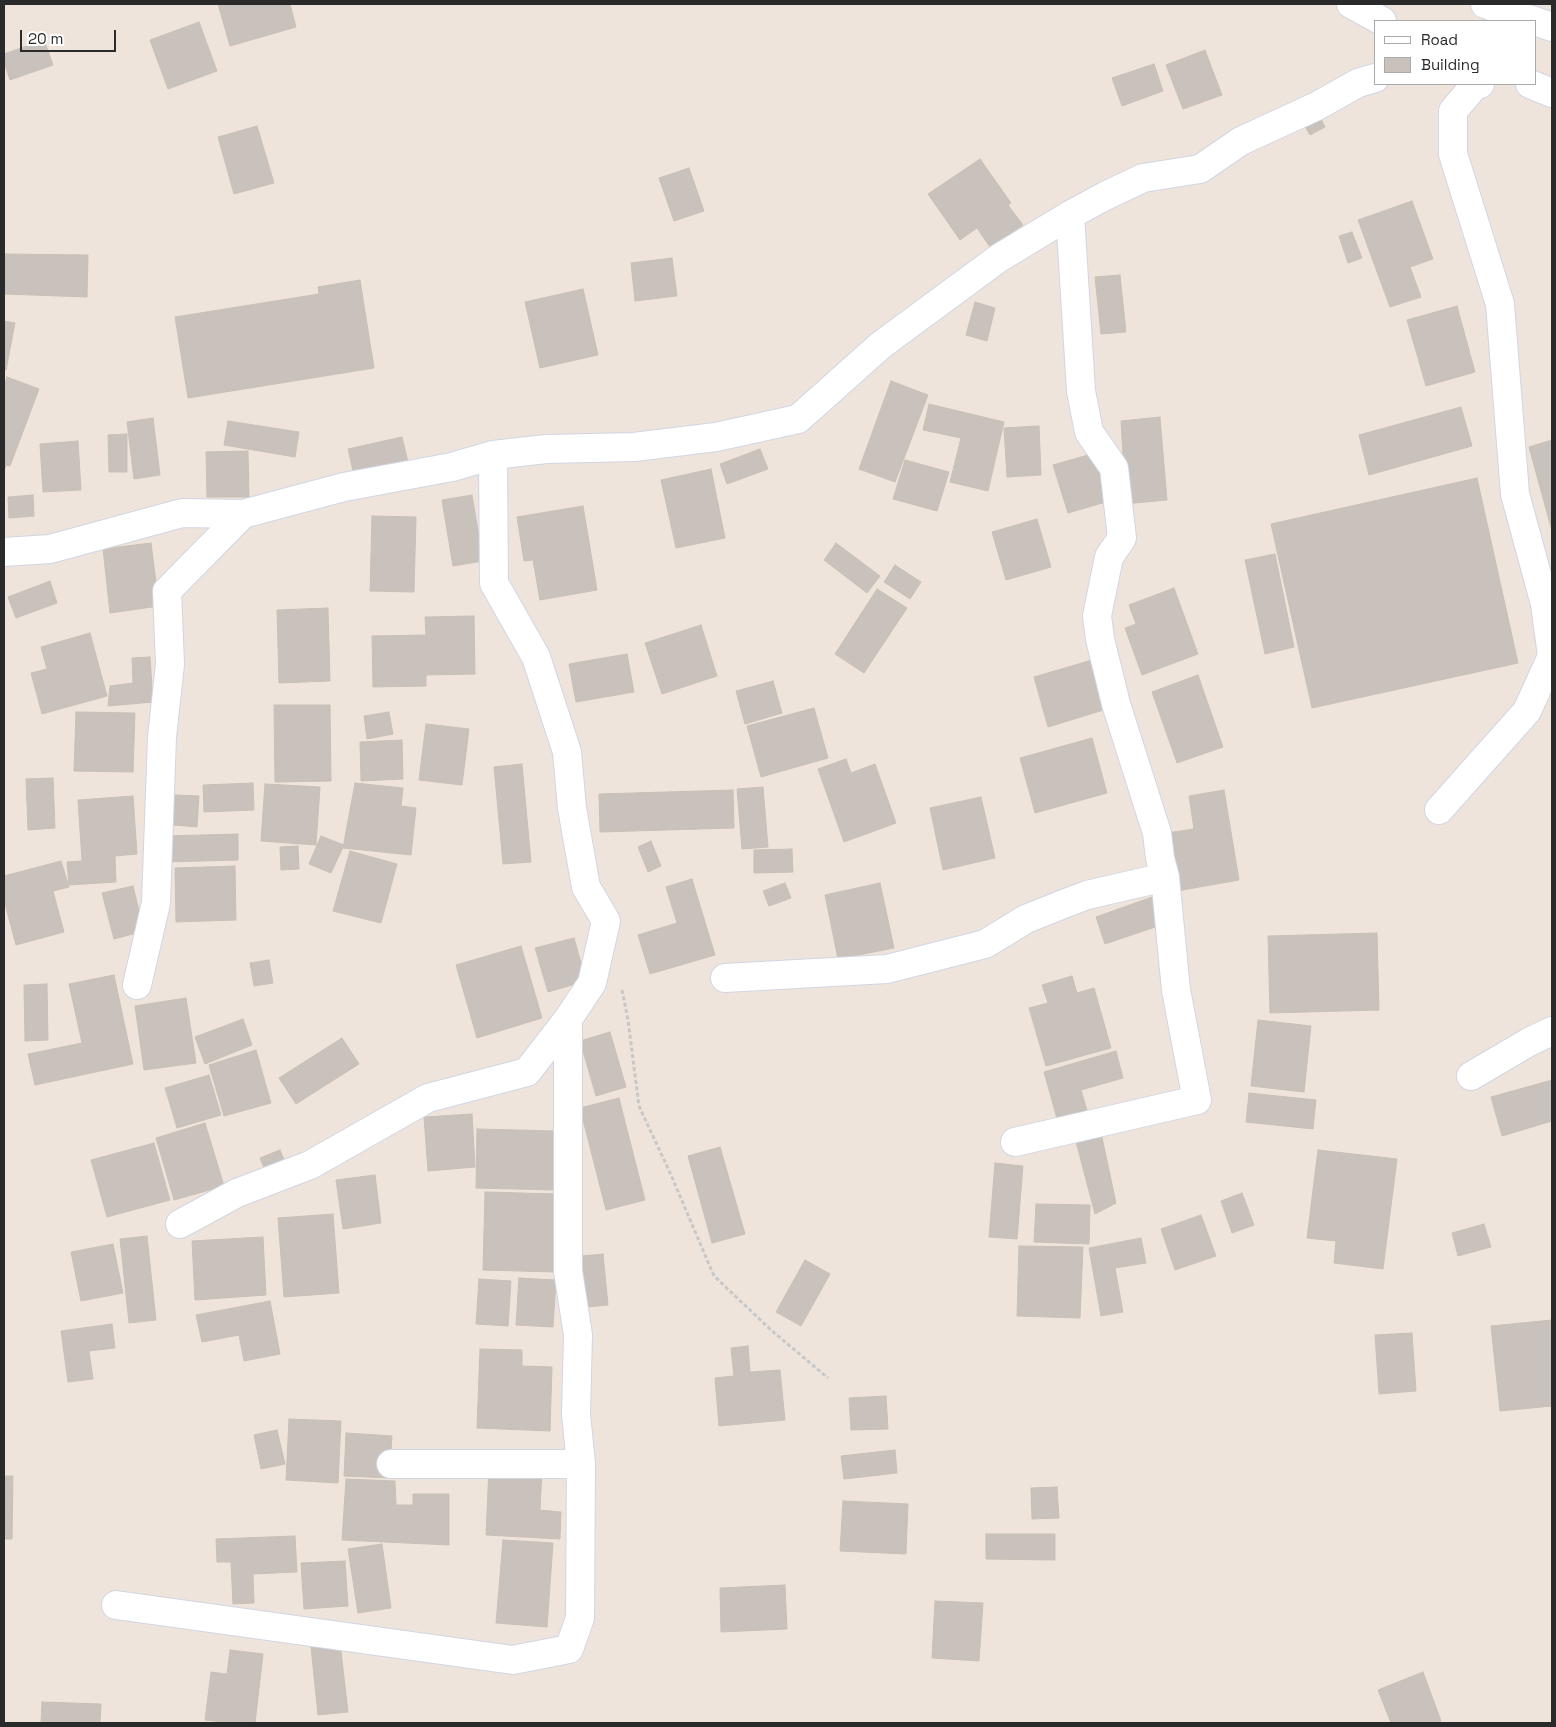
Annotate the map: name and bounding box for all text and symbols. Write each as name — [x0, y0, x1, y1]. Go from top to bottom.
scale bar — [22, 20, 119, 52]
legend — [1374, 20, 1536, 85]
text: 20 m — [28, 29, 63, 48]
text: Road — [1421, 30, 1458, 49]
text: Building — [1421, 55, 1480, 74]

